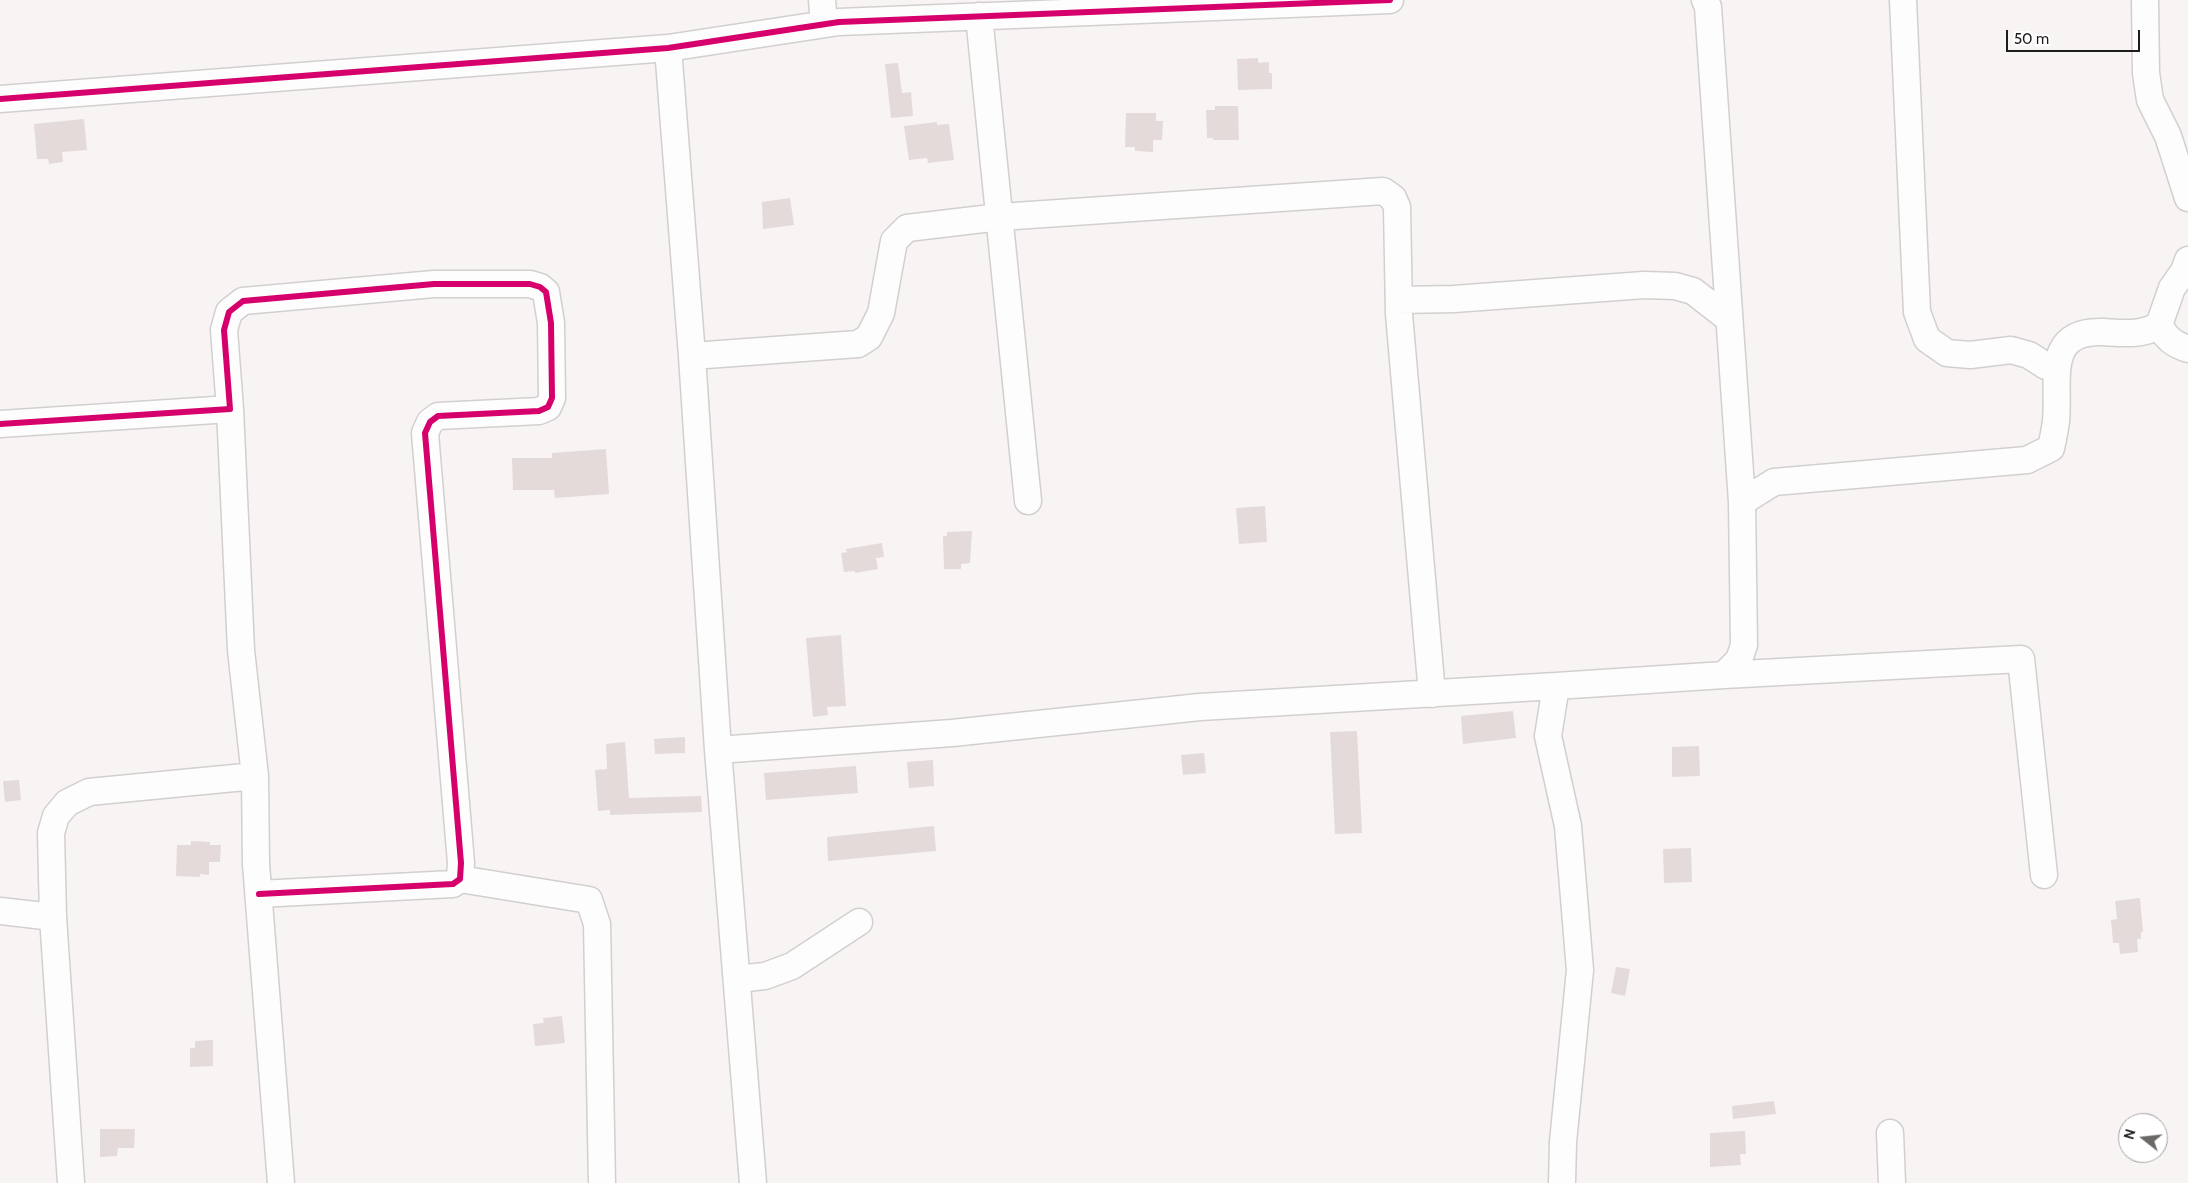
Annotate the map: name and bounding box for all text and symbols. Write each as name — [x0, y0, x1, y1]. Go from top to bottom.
scale bar — [2008, 20, 2142, 52]
text: 50 m — [2014, 30, 2049, 48]
north arrow — [2118, 1113, 2168, 1163]
text: N — [2120, 1127, 2140, 1141]

